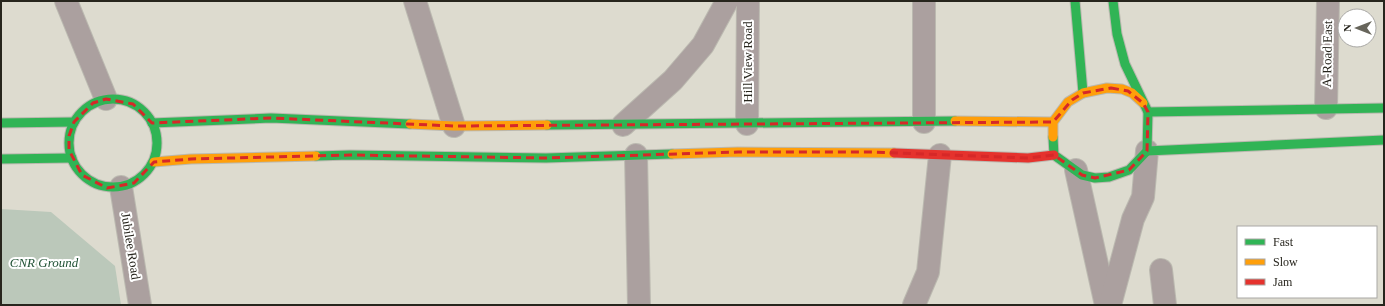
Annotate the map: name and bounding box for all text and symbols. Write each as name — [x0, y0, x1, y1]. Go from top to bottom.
north arrow — [1337, 8, 1377, 48]
street label: A-Road East — [1319, 20, 1335, 88]
street label: Hill View Road — [740, 21, 755, 103]
text: N — [1341, 24, 1353, 32]
street label: Jubilee Road — [118, 211, 144, 281]
legend — [1237, 226, 1377, 298]
text: Fast — [1273, 235, 1294, 249]
park label: CNR Ground — [10, 255, 79, 270]
text: Slow — [1273, 255, 1298, 269]
text: Jam — [1273, 275, 1293, 289]

